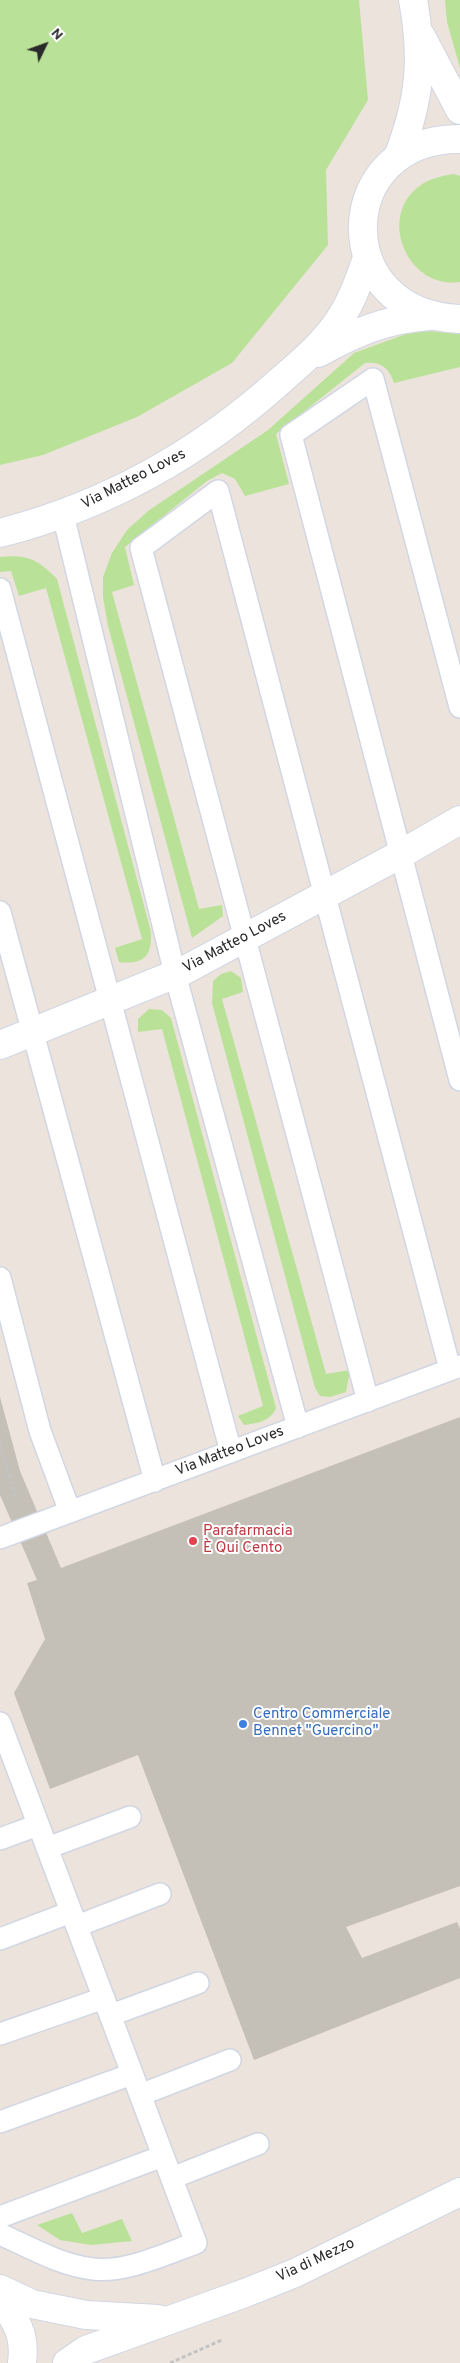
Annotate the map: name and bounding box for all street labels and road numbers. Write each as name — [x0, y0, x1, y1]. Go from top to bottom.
street label: Via Matteo Loves — [79, 446, 189, 514]
street label: Via Matteo Loves — [180, 908, 290, 978]
street label: Via Matteo Loves — [173, 1423, 287, 1481]
street label: Via di Mezzo — [274, 2235, 358, 2287]

